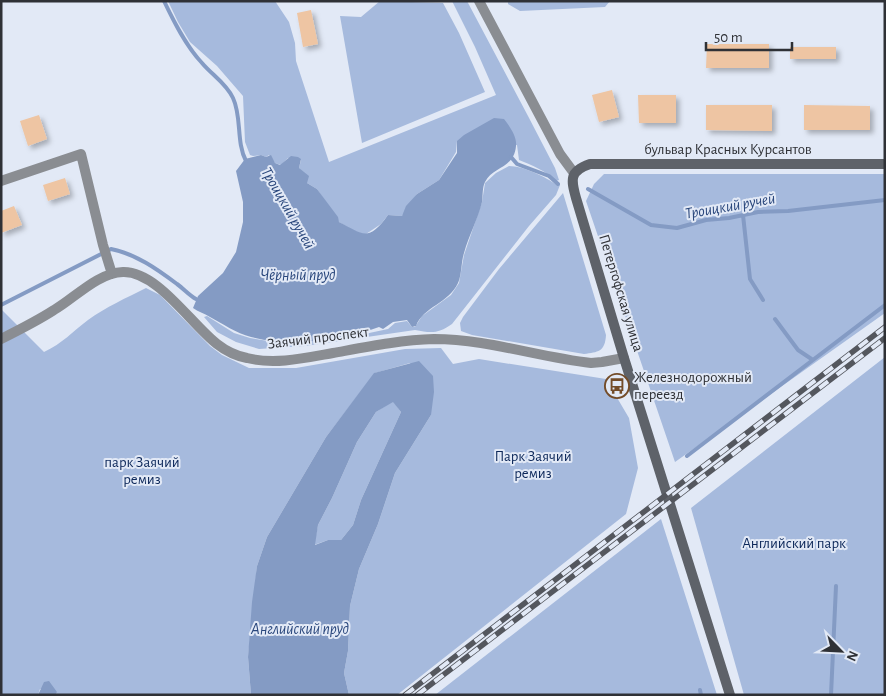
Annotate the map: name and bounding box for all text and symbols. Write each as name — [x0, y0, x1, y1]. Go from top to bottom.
scale bar — [706, 20, 792, 52]
text: 50 m — [714, 30, 743, 45]
street label: бульвар Красных Курсантов — [644, 142, 812, 157]
water label: Троицкий ручей — [257, 164, 318, 252]
water label: Троицкий ручей — [684, 190, 777, 223]
street label: Петергофская улица — [596, 233, 646, 354]
water label: Чёрный пруд — [260, 267, 336, 284]
street label: Заячий проспект — [266, 324, 370, 352]
place label: Железнодорожный переезд — [634, 370, 752, 402]
bus stop icon: Железнодорожный переезд — [604, 373, 630, 399]
park label: Парк Заячий ремиз — [494, 449, 572, 481]
park label: парк Заячий ремиз — [104, 455, 180, 487]
park label: Английский парк — [742, 536, 846, 551]
water label: Английский пруд — [250, 621, 349, 638]
north arrow — [816, 626, 866, 676]
text: N — [844, 649, 860, 663]

